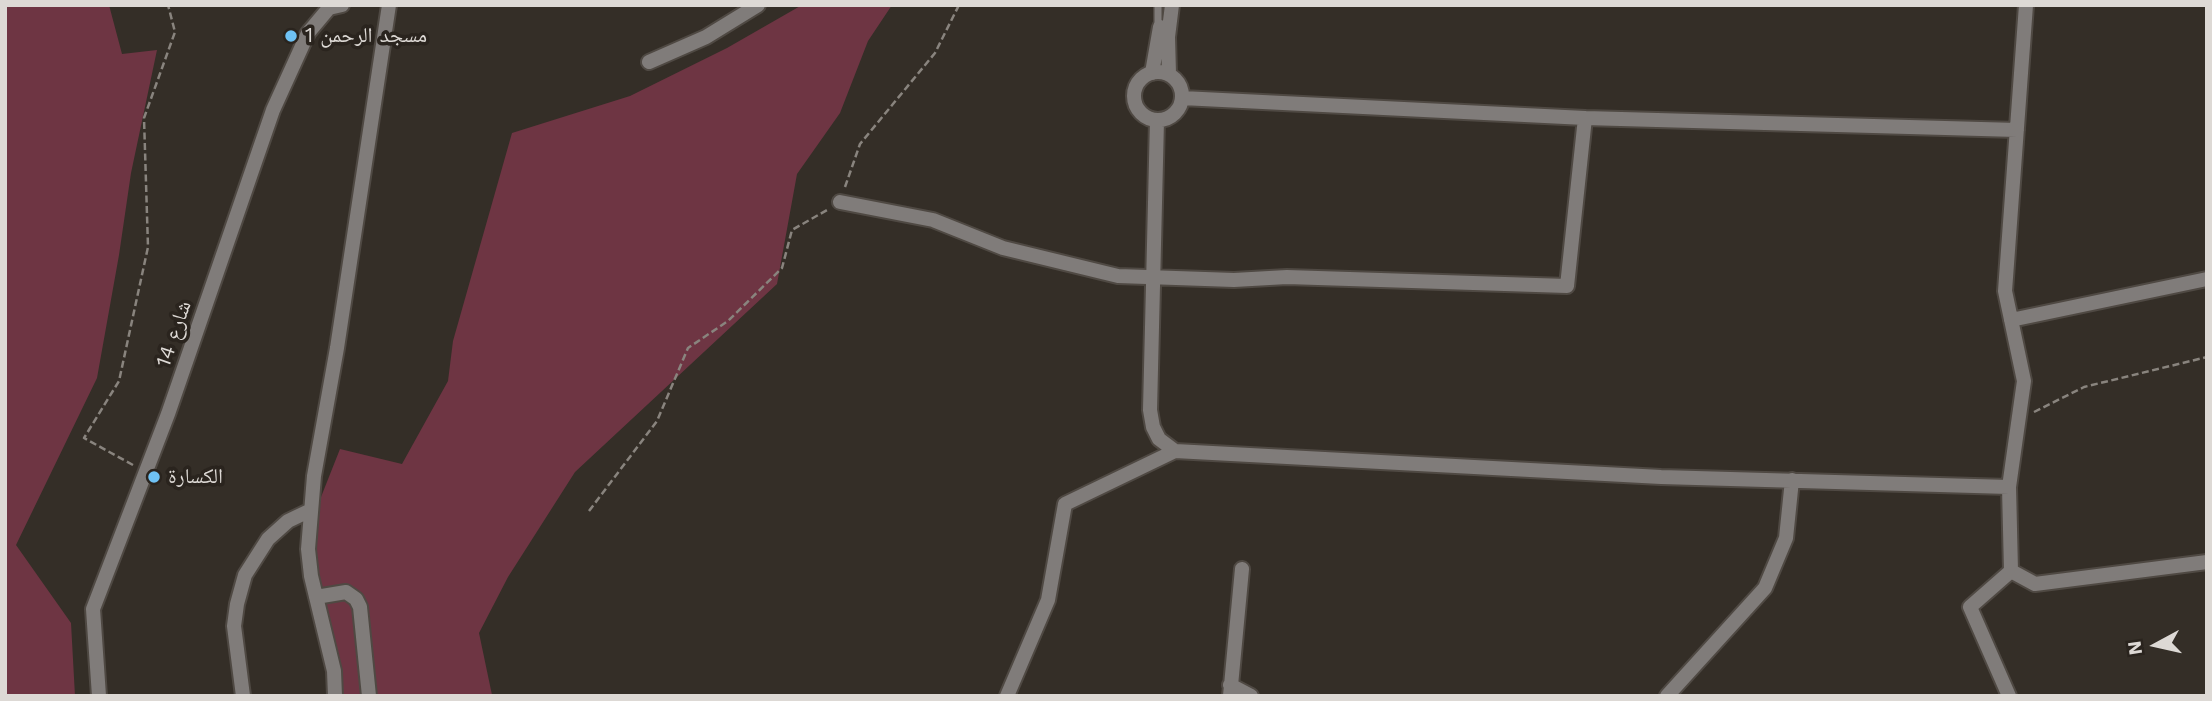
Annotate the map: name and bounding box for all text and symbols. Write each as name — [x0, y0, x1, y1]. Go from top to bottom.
place label: مسجد الرحمن 1 — [305, 23, 427, 49]
marker: مسجد الرحمن 1 — [283, 28, 299, 44]
street label: شارع 14 — [151, 298, 197, 370]
place label: الكسارة — [168, 464, 223, 490]
marker: الكسارة — [146, 469, 162, 485]
north arrow — [2121, 610, 2191, 680]
text: N — [2122, 639, 2147, 657]

